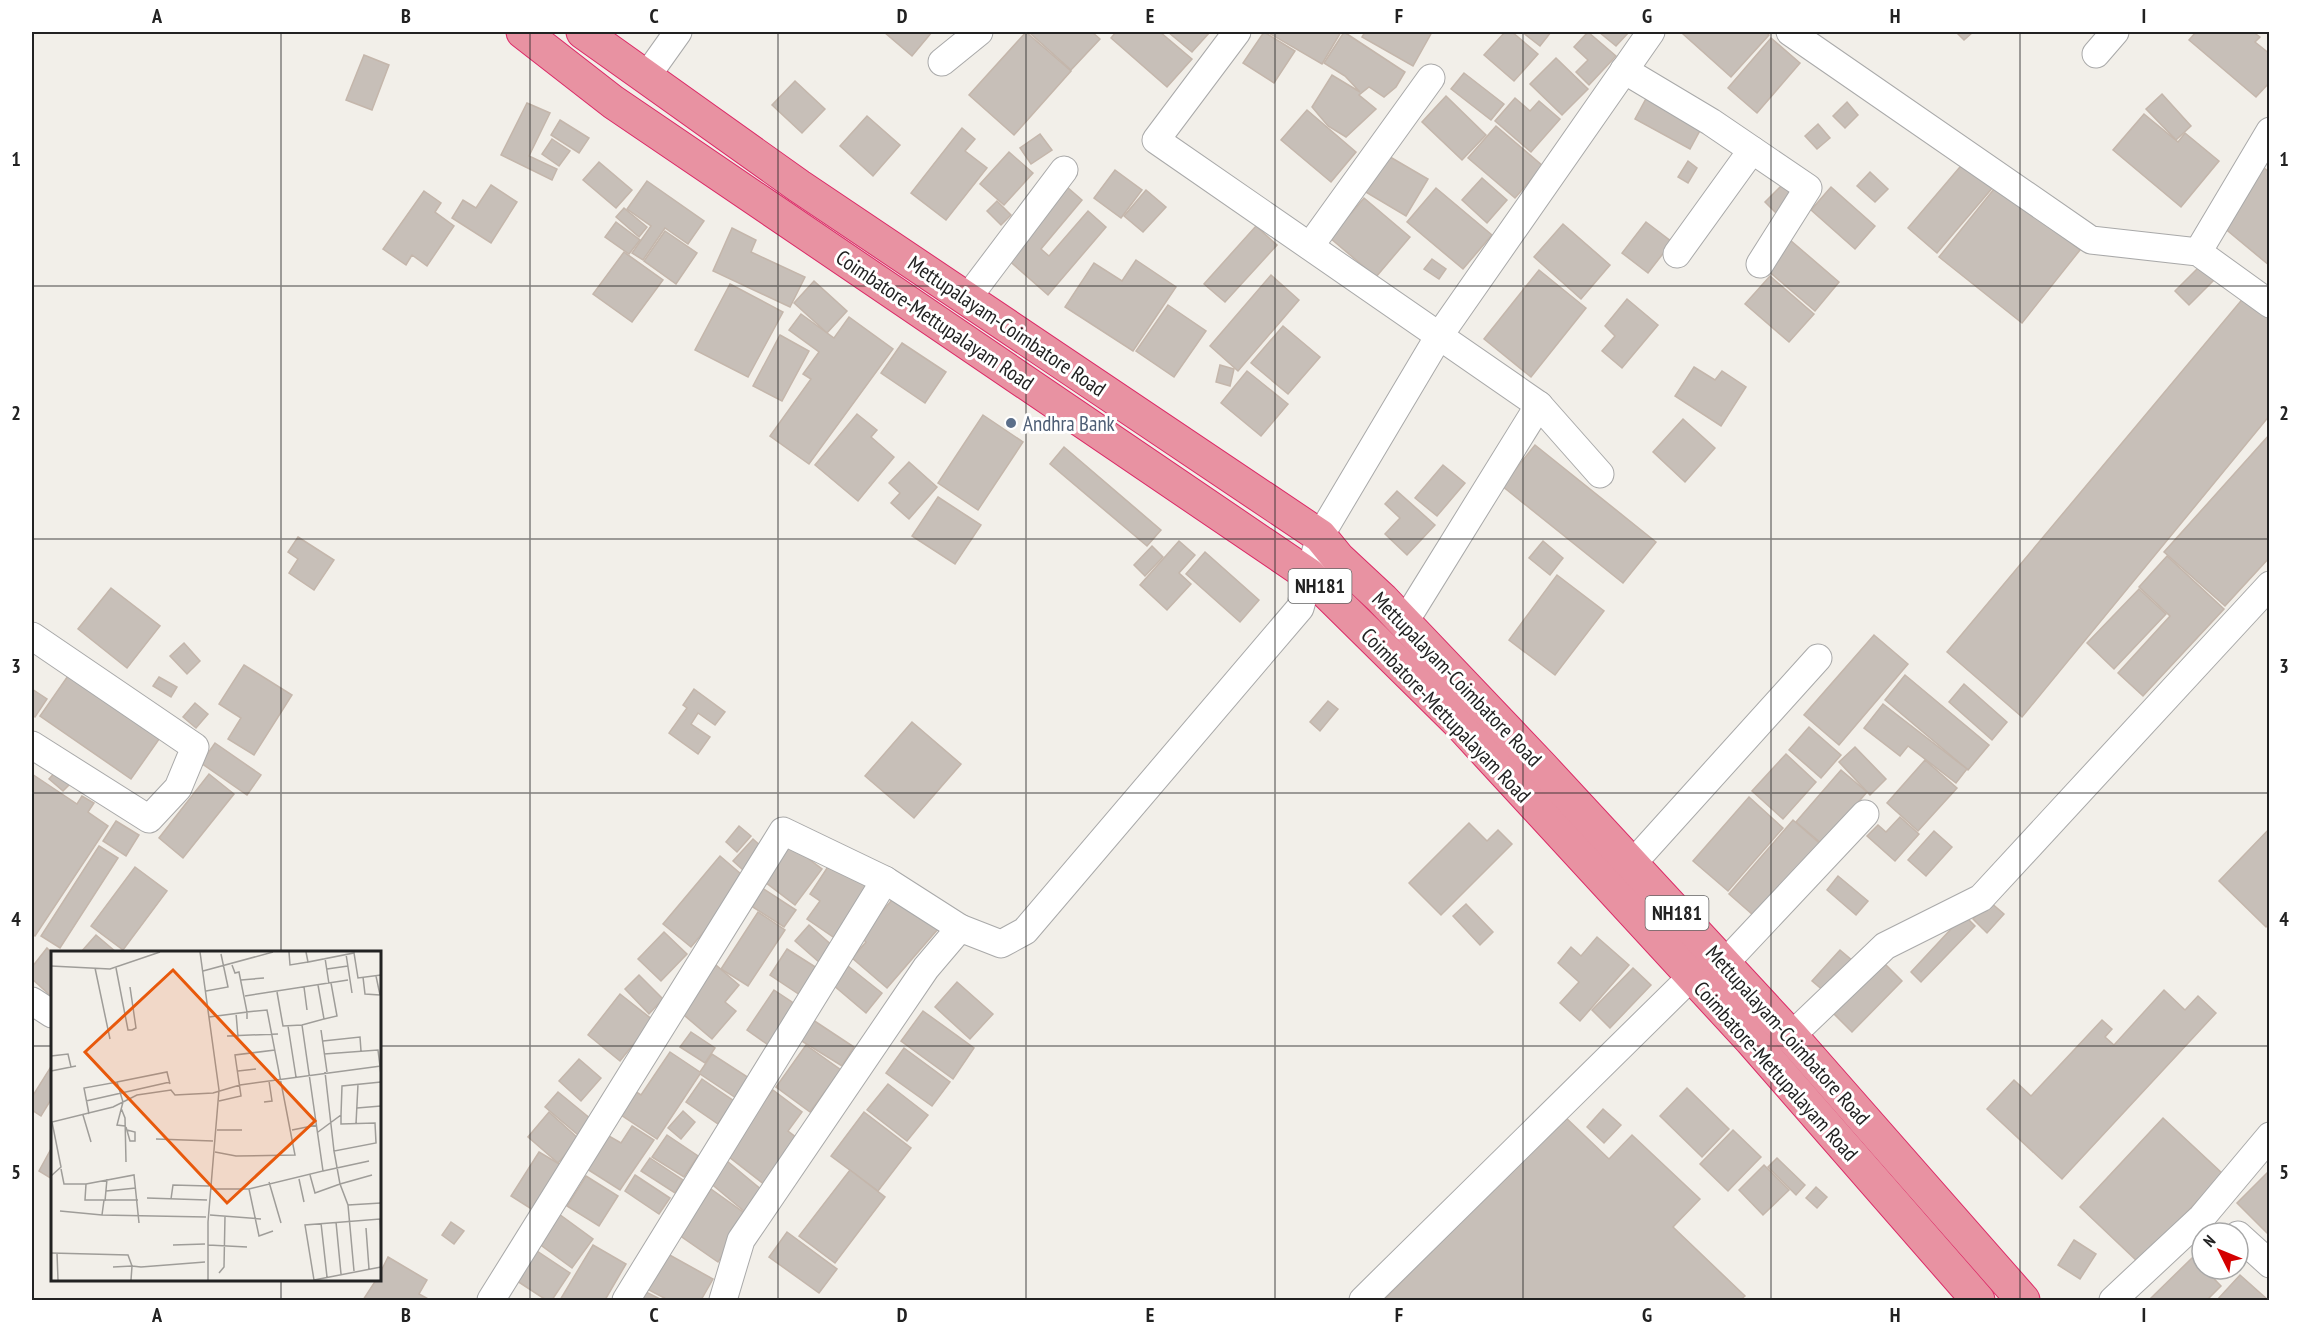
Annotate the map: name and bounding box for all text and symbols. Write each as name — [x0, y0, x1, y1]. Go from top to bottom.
text: A — [151, 3, 163, 29]
text: B — [401, 3, 411, 29]
text: C — [649, 3, 659, 29]
text: D — [897, 3, 908, 29]
text: E — [1146, 3, 1154, 29]
text: F — [1395, 3, 1403, 29]
text: G — [1642, 3, 1652, 29]
text: H — [1890, 3, 1900, 29]
text: I — [2142, 3, 2146, 29]
text: 1 — [11, 146, 21, 172]
text: 1 — [2279, 146, 2289, 172]
street label: Coimbatore-Mettupalayam Road — [831, 244, 1039, 396]
street label: Mettupalayam-Coimbatore Road — [903, 250, 1111, 402]
text: 2 — [11, 400, 21, 426]
text: 2 — [2279, 400, 2289, 426]
place label: Andhra Bank — [1023, 410, 1115, 437]
marker: Andhra Bank — [1004, 416, 1018, 430]
road number: NH181 — [1288, 569, 1352, 603]
street label: Mettupalayam-Coimbatore Road — [1366, 586, 1548, 772]
street label: Coimbatore-Mettupalayam Road — [1355, 622, 1537, 808]
text: 3 — [11, 653, 21, 679]
text: 3 — [2279, 653, 2289, 679]
road number: NH181 — [1646, 896, 1708, 930]
text: 4 — [11, 906, 21, 932]
text: 4 — [2279, 906, 2289, 932]
street label: Mettupalayam-Coimbatore Road — [1700, 939, 1876, 1131]
inset map — [51, 951, 381, 1281]
street label: Coimbatore-Mettupalayam Road — [1688, 975, 1864, 1167]
text: 5 — [11, 1159, 21, 1185]
text: 5 — [2279, 1159, 2289, 1185]
north arrow — [2190, 1221, 2250, 1281]
text: N — [2199, 1231, 2219, 1251]
text: A — [151, 1302, 163, 1328]
text: B — [401, 1302, 411, 1328]
text: C — [649, 1302, 659, 1328]
text: D — [897, 1302, 908, 1328]
text: E — [1146, 1302, 1154, 1328]
text: F — [1395, 1302, 1403, 1328]
text: G — [1642, 1302, 1652, 1328]
text: H — [1890, 1302, 1900, 1328]
text: I — [2142, 1302, 2146, 1328]

